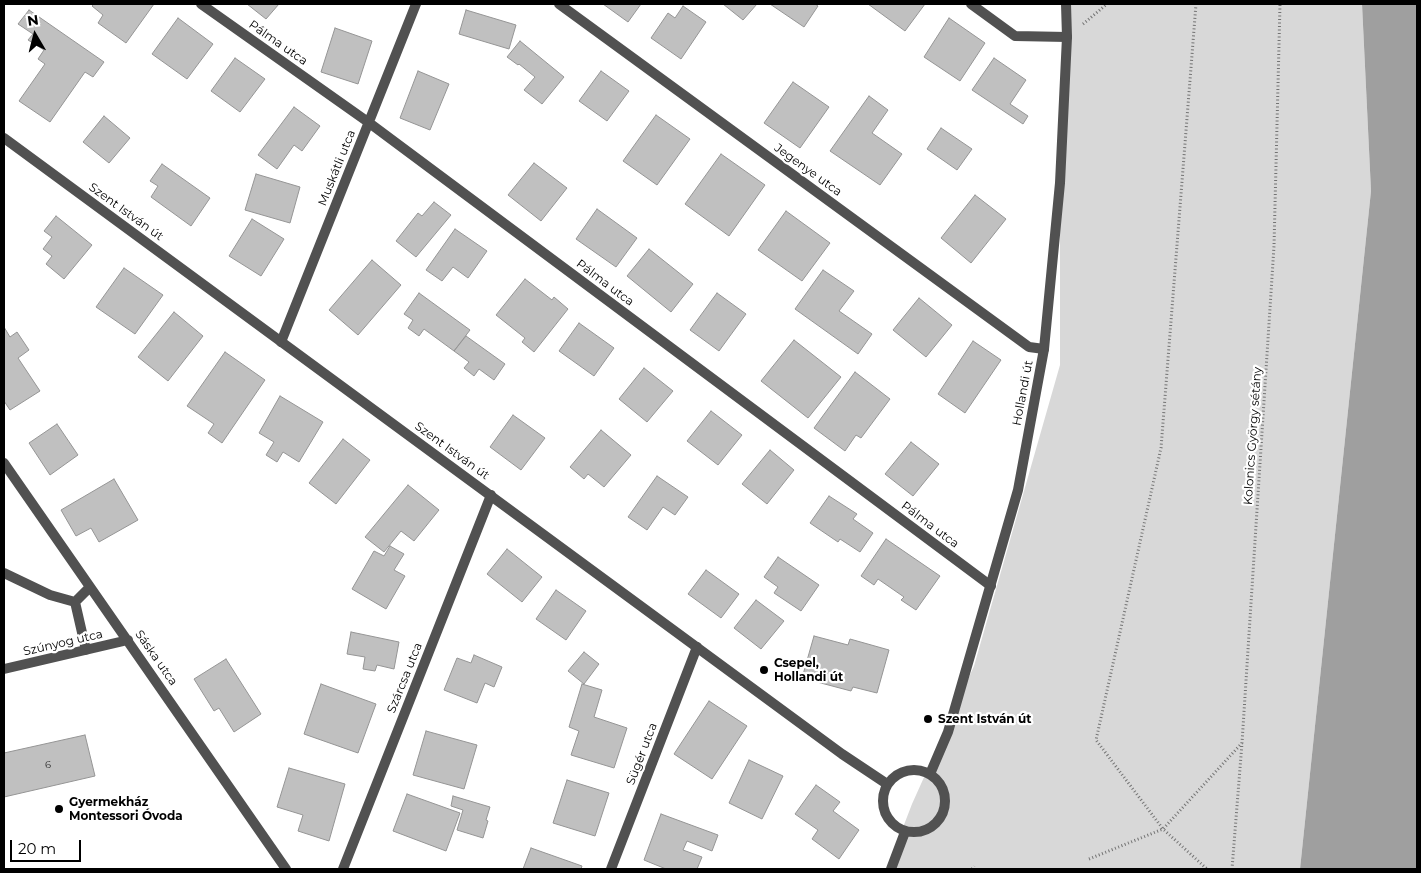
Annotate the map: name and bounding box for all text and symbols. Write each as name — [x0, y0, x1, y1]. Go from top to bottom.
north arrow — [10, 10, 60, 60]
text: N — [26, 10, 40, 30]
street label: Pálma utca — [246, 18, 310, 68]
street label: Muskátli utca — [315, 128, 359, 208]
street label: Jegenye utca — [771, 141, 845, 199]
street label: Szent István út — [86, 180, 166, 244]
street label: Pálma utca — [573, 257, 637, 309]
street label: Hollandi út — [1010, 359, 1036, 427]
street label: Kolonics György sétány — [1241, 366, 1265, 506]
street label: Szent István út — [412, 419, 492, 483]
street label: Pálma utca — [898, 499, 962, 551]
street label: Szúnyog utca — [22, 627, 104, 659]
street label: Sáska utca — [132, 628, 180, 688]
street label: Szárcsa utca — [384, 641, 426, 715]
place label: Csepel, Hollandi út — [774, 656, 843, 684]
marker: Csepel, Hollandi út — [758, 664, 770, 676]
place label: Szent István út — [938, 712, 1031, 726]
marker: Szent István út — [922, 713, 934, 725]
street label: Sügér utca — [624, 721, 660, 787]
house number: 6 — [45, 759, 51, 771]
place label: Gyermekház Montessori Óvoda — [69, 795, 183, 823]
marker: Gyermekház Montessori Óvoda — [53, 803, 65, 815]
scale bar — [12, 830, 84, 862]
text: 20 m — [18, 839, 56, 858]

